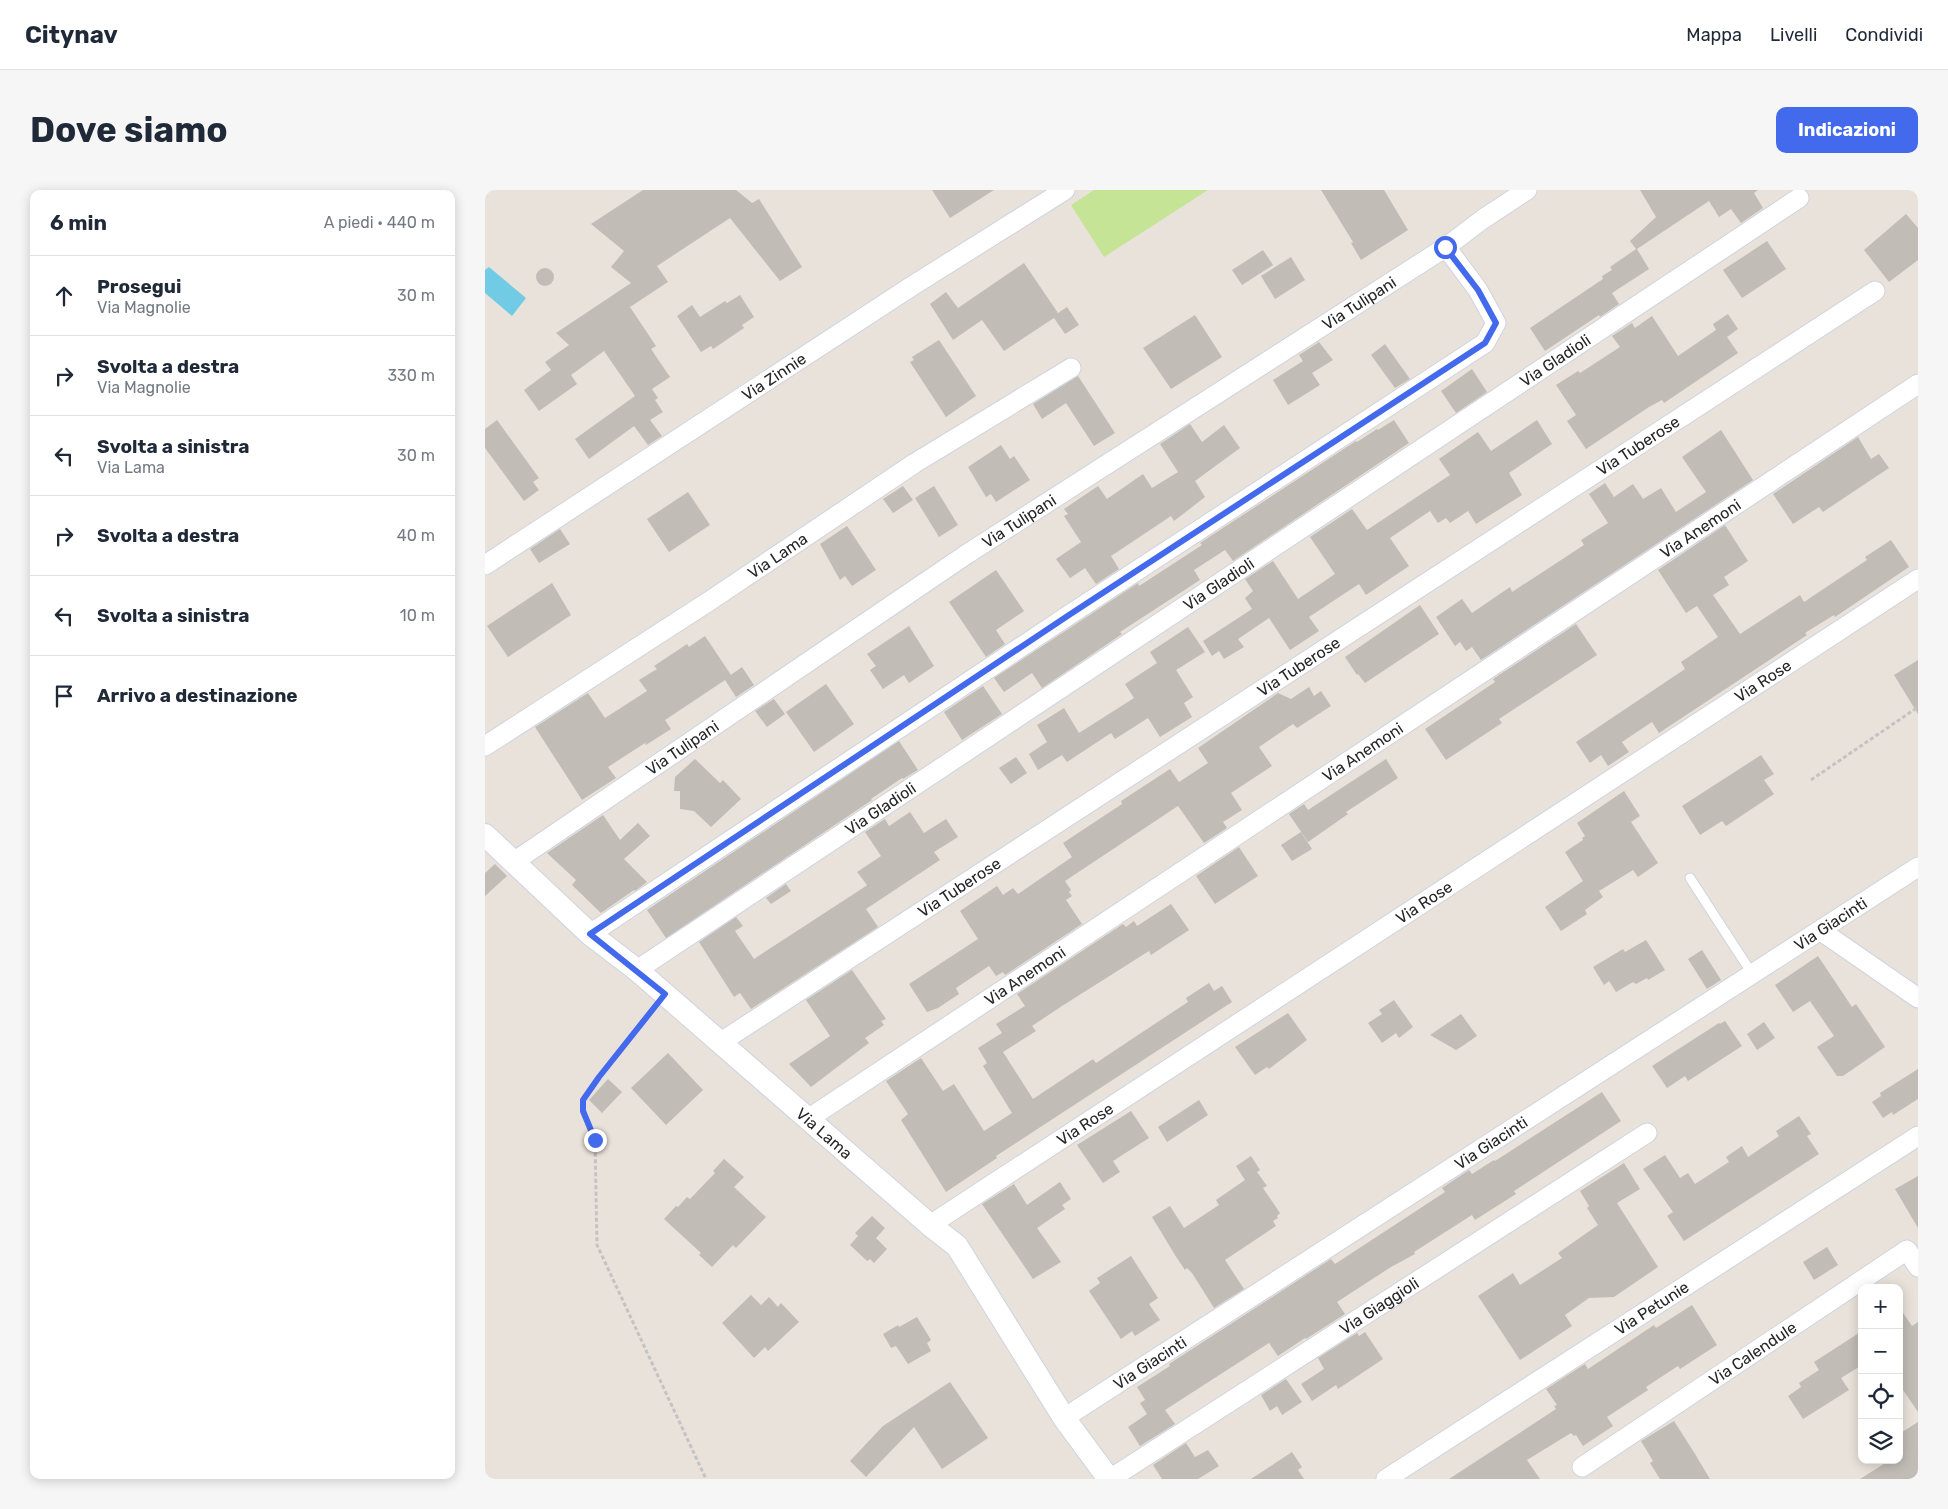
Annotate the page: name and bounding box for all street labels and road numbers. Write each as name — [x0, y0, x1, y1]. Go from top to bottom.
street label: Via Tulipani — [1319, 273, 1400, 334]
street label: Via Gladioli — [1516, 330, 1594, 391]
street label: Via Zinnie — [738, 349, 810, 405]
street label: Via Tuberose — [1593, 412, 1683, 480]
street label: Via Tulipani — [979, 491, 1060, 552]
street label: Via Anemoni — [1656, 495, 1744, 562]
street label: Via Lama — [744, 529, 811, 583]
street label: Via Gladioli — [1180, 554, 1258, 615]
street label: Via Tuberose — [1254, 633, 1344, 701]
street label: Via Rose — [1731, 655, 1795, 706]
street label: Via Tulipani — [642, 716, 722, 779]
street label: Via Anemoni — [1319, 719, 1407, 786]
street label: Via Gladioli — [841, 778, 920, 839]
street label: Via Tuberose — [914, 854, 1004, 921]
street label: Via Rose — [1392, 877, 1456, 928]
street label: Via Giacinti — [1791, 893, 1871, 955]
street label: Via Anemoni — [981, 942, 1069, 1009]
street label: Via Rose — [1053, 1099, 1117, 1150]
street label: Via Lama — [792, 1104, 856, 1163]
street label: Via Giacinti — [1451, 1112, 1531, 1174]
street label: Via Giaggioli — [1336, 1274, 1423, 1339]
street label: Via Petunie — [1611, 1277, 1693, 1339]
street label: Via Calendule — [1705, 1318, 1800, 1390]
street label: Via Giacinti — [1110, 1333, 1190, 1394]

